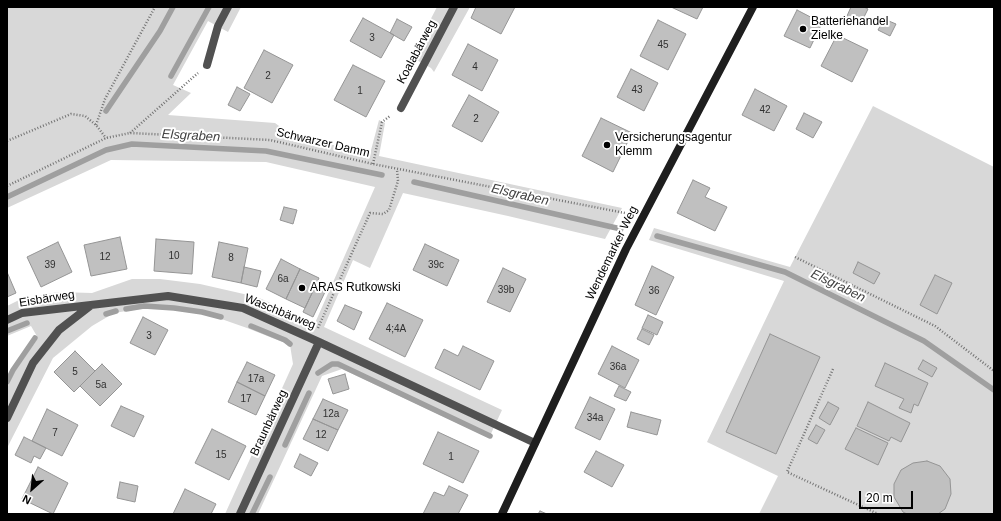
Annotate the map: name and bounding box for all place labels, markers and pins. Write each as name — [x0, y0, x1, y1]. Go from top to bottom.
place label: Batteriehandel Zielke — [811, 15, 888, 43]
marker: Batteriehandel Zielke — [798, 24, 808, 34]
place label: Versicherungsagentur Klemm — [615, 131, 732, 159]
marker: Versicherungsagentur Klemm — [602, 140, 612, 150]
place label: ARAS Rutkowski — [310, 281, 401, 295]
marker: ARAS Rutkowski — [297, 283, 307, 293]

